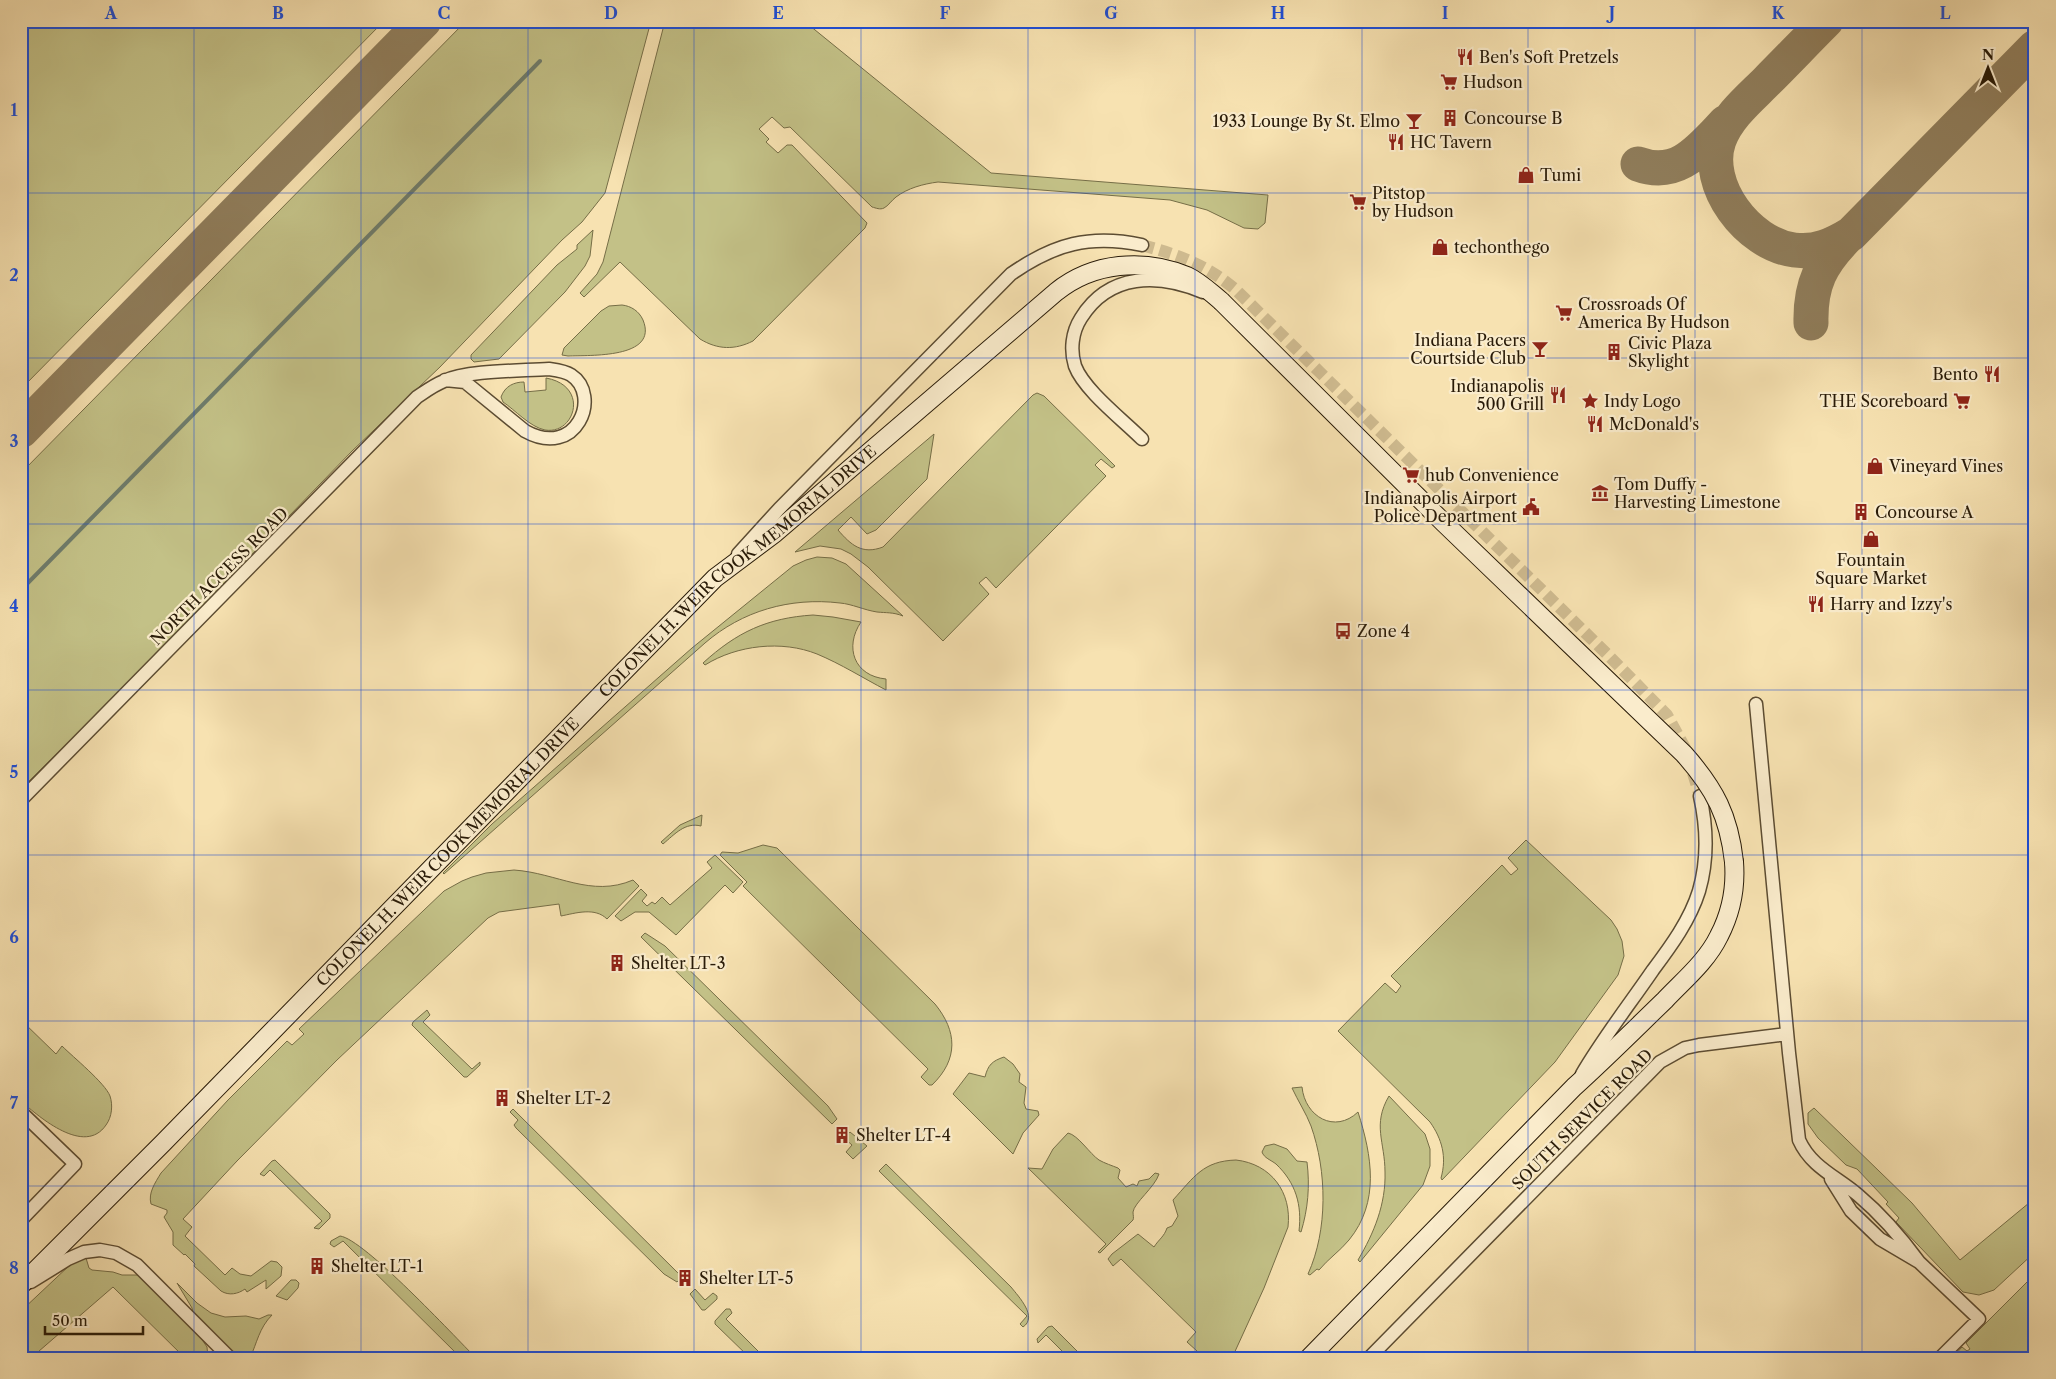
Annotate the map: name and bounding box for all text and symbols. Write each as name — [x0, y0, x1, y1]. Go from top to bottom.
text: A — [104, 3, 118, 23]
text: B — [272, 3, 284, 23]
text: C — [438, 3, 450, 23]
text: D — [604, 3, 618, 23]
text: E — [772, 3, 784, 23]
text: F — [940, 3, 951, 23]
text: G — [1104, 3, 1118, 23]
text: H — [1271, 3, 1285, 23]
text: I — [1442, 3, 1449, 23]
text: J — [1606, 3, 1615, 23]
text: K — [1772, 3, 1786, 23]
text: L — [1939, 3, 1951, 23]
north arrow — [1964, 42, 2014, 92]
text: N — [1982, 46, 1994, 64]
restaurant icon: Ben's Soft Pretzels — [1455, 47, 1475, 67]
place label: Ben's Soft Pretzels — [1479, 47, 1619, 67]
supermarket icon: Hudson — [1439, 72, 1459, 92]
place label: Hudson — [1463, 72, 1523, 92]
text: 1 — [10, 100, 18, 120]
building icon: Concourse B — [1440, 108, 1460, 128]
place label: Concourse B — [1464, 108, 1562, 128]
place label: 1933 Lounge By St. Elmo — [1212, 111, 1400, 131]
bar icon: 1933 Lounge By St. Elmo — [1404, 111, 1424, 131]
restaurant icon: HC Tavern — [1386, 132, 1406, 152]
place label: HC Tavern — [1410, 132, 1492, 152]
shop icon: Tumi — [1516, 165, 1536, 185]
place label: Tumi — [1540, 165, 1581, 185]
place label: Pitstop by Hudson — [1372, 183, 1454, 221]
supermarket icon: Pitstop by Hudson — [1348, 192, 1368, 212]
shop icon: techonthego — [1430, 237, 1450, 257]
place label: techonthego — [1454, 237, 1550, 257]
text: 2 — [9, 265, 19, 285]
place label: Crossroads Of America By Hudson — [1577, 294, 1730, 332]
supermarket icon: Crossroads Of America By Hudson — [1554, 303, 1574, 323]
place label: Indiana Pacers Courtside Club — [1410, 330, 1526, 368]
place label: Civic Plaza Skylight — [1628, 333, 1712, 371]
bar icon: Indiana Pacers Courtside Club — [1530, 339, 1550, 359]
building icon: Civic Plaza Skylight — [1604, 342, 1624, 362]
place label: Bento — [1932, 364, 1978, 384]
restaurant icon: Bento — [1982, 364, 2002, 384]
place label: Indianapolis 500 Grill — [1450, 376, 1544, 414]
restaurant icon: Indianapolis 500 Grill — [1548, 385, 1568, 405]
place icon: Indy Logo — [1580, 391, 1600, 411]
place label: Indy Logo — [1604, 391, 1681, 411]
place label: THE Scoreboard — [1820, 391, 1948, 411]
supermarket icon: THE Scoreboard — [1952, 391, 1972, 411]
restaurant icon: McDonald's — [1585, 414, 1605, 434]
place label: McDonald's — [1609, 414, 1699, 434]
text: 3 — [9, 431, 19, 451]
street label: COLONEL H. WEIR COOK MEMORIAL DRIVE — [594, 441, 880, 701]
shop icon: Vineyard Vines — [1865, 456, 1885, 476]
place label: Vineyard Vines — [1888, 456, 2003, 476]
supermarket icon: hub Convenience — [1401, 465, 1421, 485]
place label: hub Convenience — [1425, 465, 1559, 485]
place label: Tom Duffy - Harvesting Limestone — [1614, 474, 1781, 512]
museum icon: Tom Duffy - Harvesting Limestone — [1590, 483, 1610, 503]
place label: Indianapolis Airport Police Department — [1364, 488, 1517, 526]
public building icon: Indianapolis Airport Police Department — [1521, 497, 1541, 517]
building icon: Concourse A — [1851, 502, 1871, 522]
place label: Concourse A — [1875, 502, 1975, 522]
street label: NORTH ACCESS ROAD — [146, 503, 292, 649]
shop icon: Fountain Square Market — [1861, 529, 1881, 549]
place label: Fountain Square Market — [1815, 550, 1927, 588]
restaurant icon: Harry and Izzy's — [1806, 594, 1826, 614]
place label: Harry and Izzy's — [1830, 594, 1952, 614]
text: 4 — [9, 596, 19, 616]
bus stop icon: Zone 4 — [1333, 621, 1353, 641]
place label: Zone 4 — [1357, 621, 1410, 641]
street label: COLONEL H. WEIR COOK MEMORIAL DRIVE — [312, 713, 583, 990]
text: 5 — [10, 762, 19, 782]
text: 6 — [9, 927, 19, 947]
building icon: Shelter LT-3 — [607, 953, 627, 973]
place label: Shelter LT-3 — [631, 953, 725, 973]
street label: SOUTH SERVICE ROAD — [1507, 1044, 1657, 1194]
building icon: Shelter LT-2 — [492, 1088, 512, 1108]
place label: Shelter LT-2 — [516, 1088, 611, 1108]
text: 7 — [10, 1093, 19, 1113]
building icon: Shelter LT-4 — [832, 1125, 852, 1145]
place label: Shelter LT-4 — [856, 1125, 951, 1145]
building icon: Shelter LT-1 — [307, 1256, 327, 1276]
place label: Shelter LT-1 — [331, 1256, 423, 1276]
text: 8 — [9, 1258, 19, 1278]
building icon: Shelter LT-5 — [675, 1268, 695, 1288]
place label: Shelter LT-5 — [699, 1268, 793, 1288]
scale bar — [45, 1304, 142, 1336]
text: 50 m — [52, 1311, 88, 1330]

